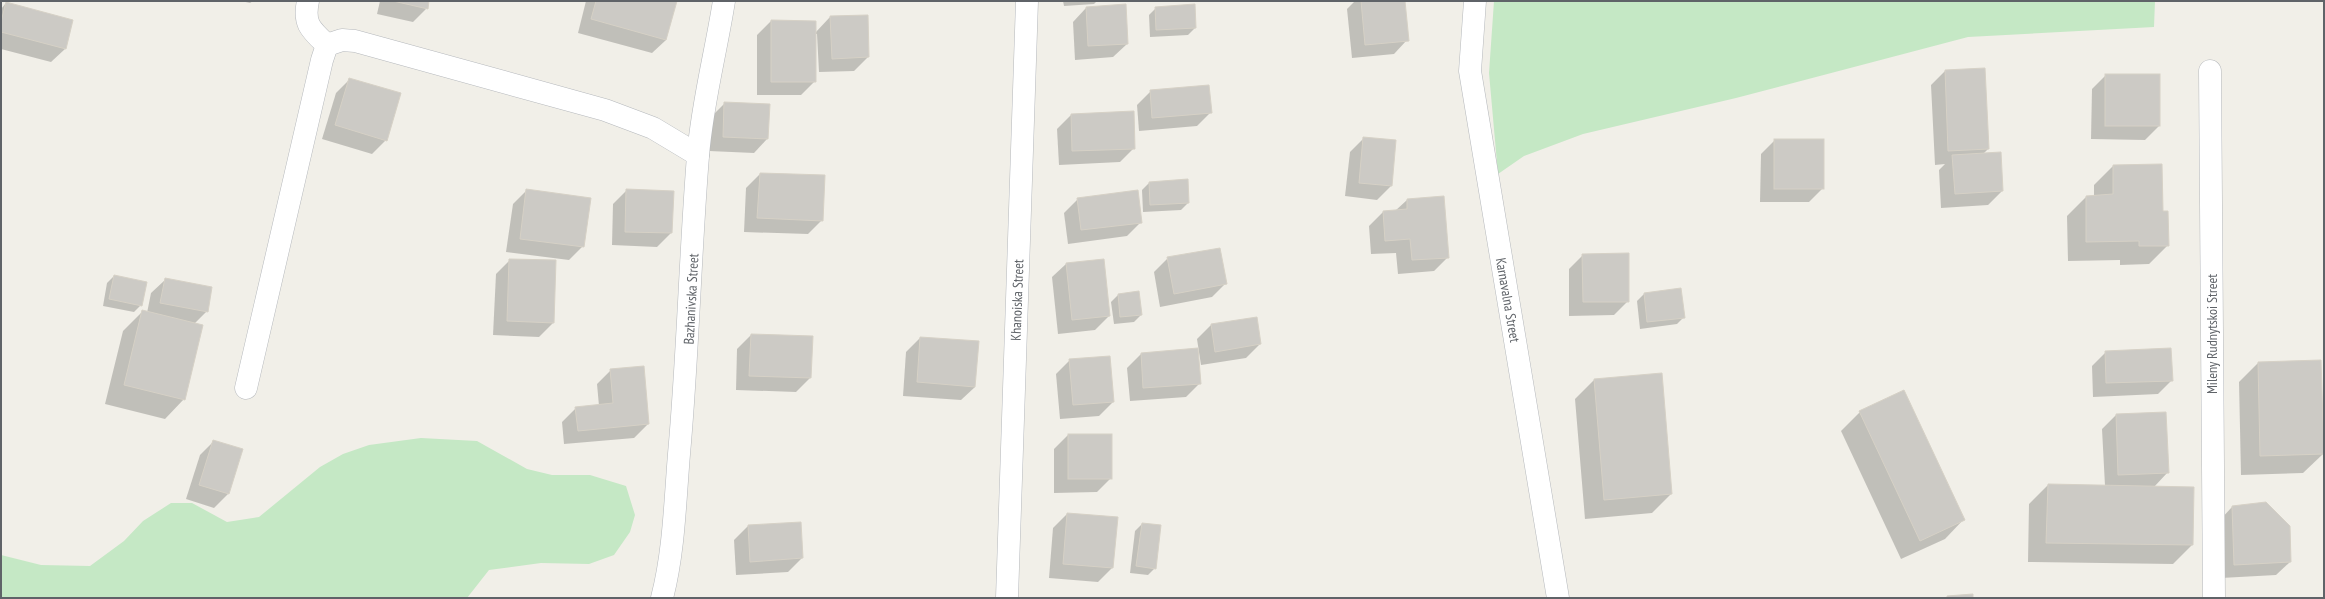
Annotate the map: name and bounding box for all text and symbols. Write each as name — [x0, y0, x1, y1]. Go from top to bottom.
street label: Bazhanivska Street — [680, 253, 702, 345]
street label: Karnavalna Street — [1492, 256, 1524, 344]
street label: Khanoiska Street — [1007, 259, 1027, 341]
street label: Mileny Rudnytskoi Street — [2203, 274, 2221, 394]

